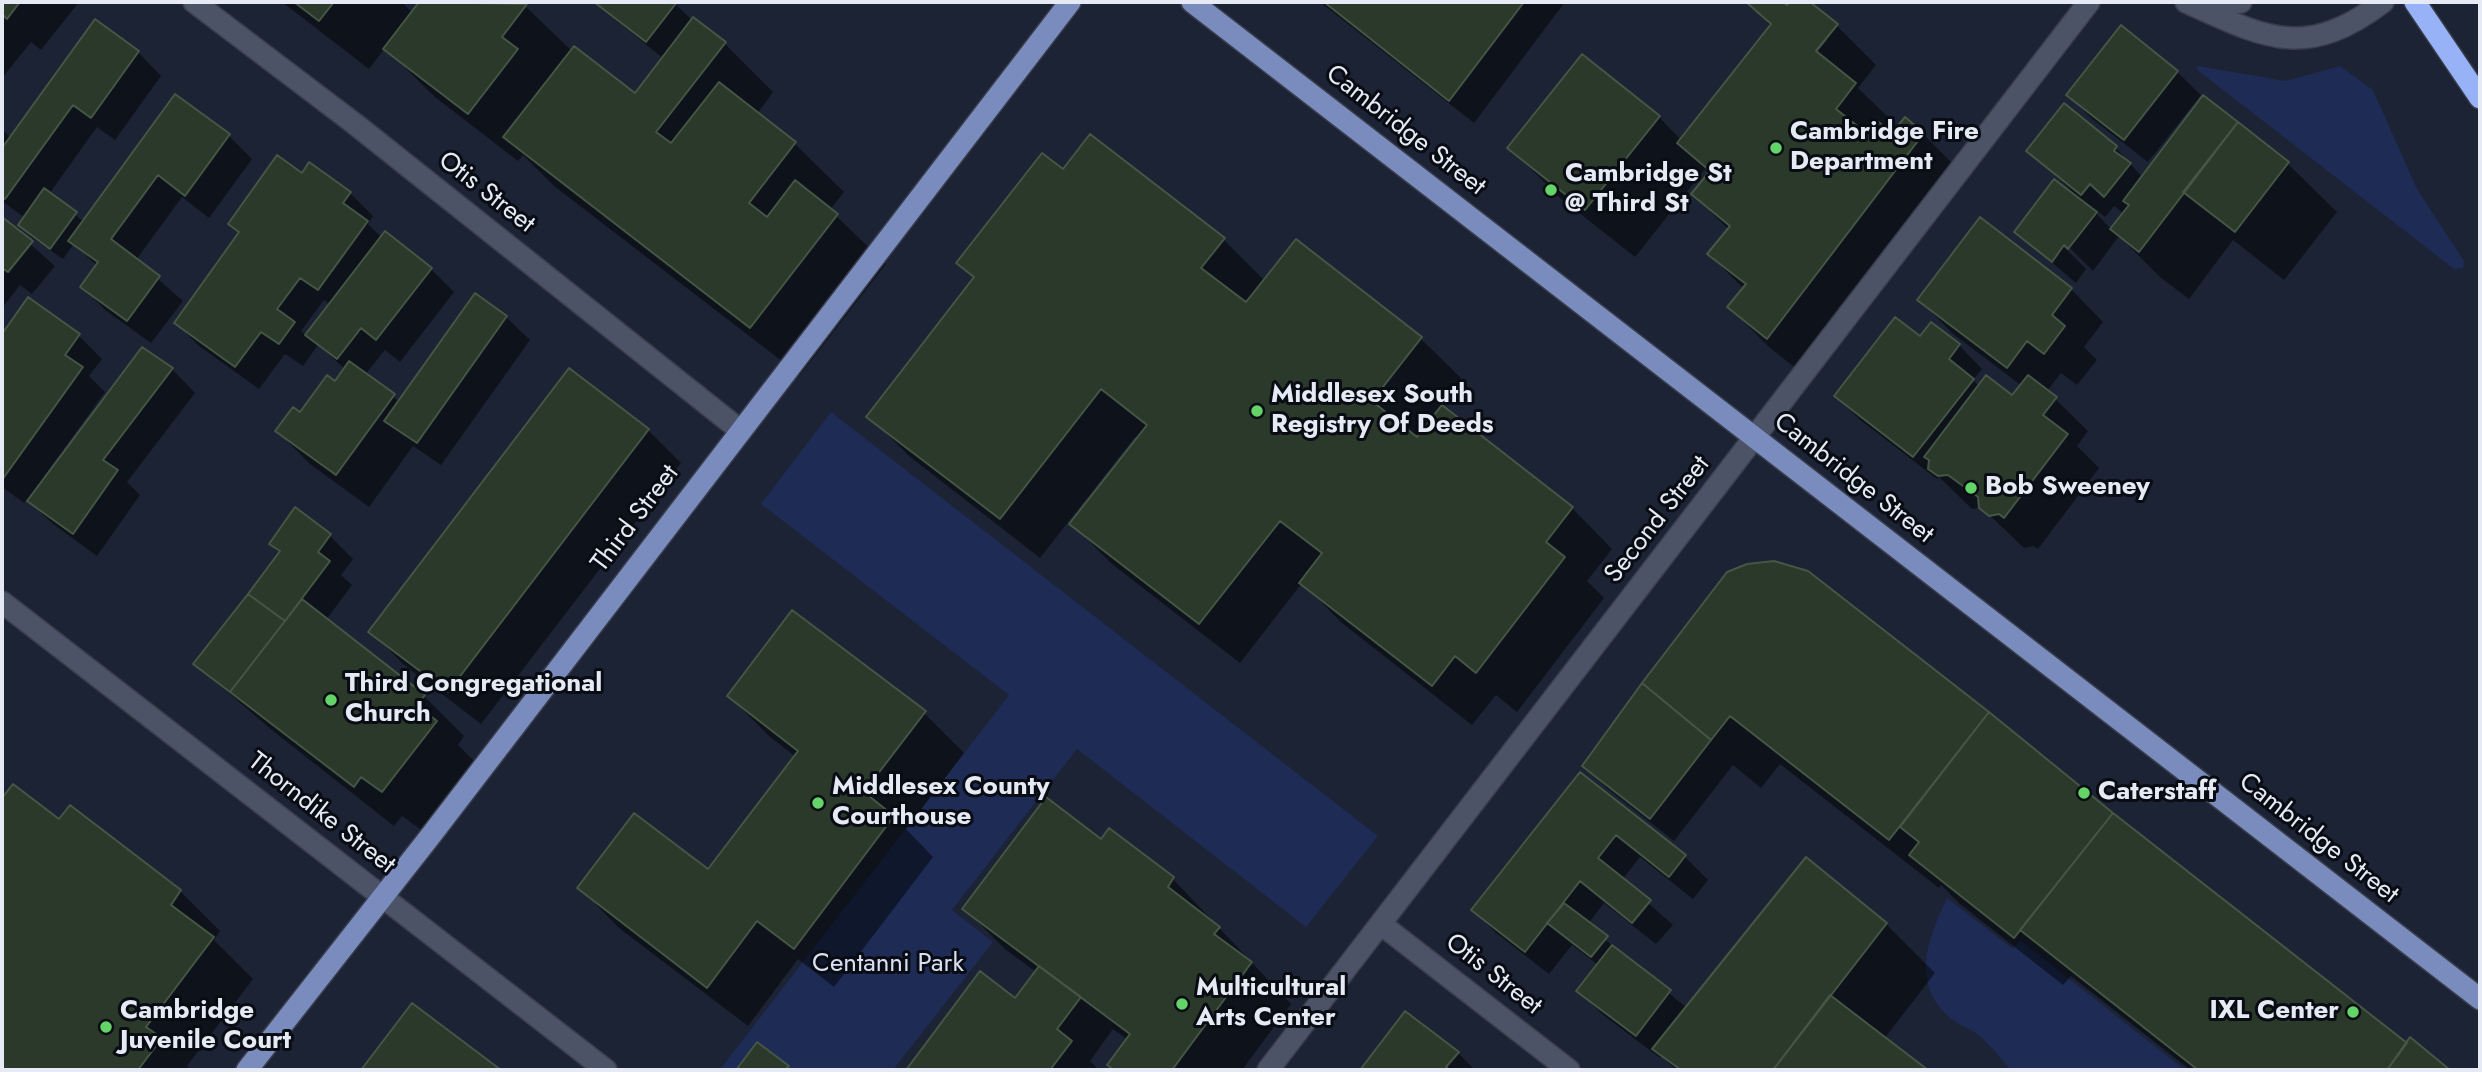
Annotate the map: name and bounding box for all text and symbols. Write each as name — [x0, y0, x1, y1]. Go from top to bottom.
street label: Cambridge Street — [1319, 59, 1491, 203]
place label: Cambridge Fire Department — [1790, 117, 1979, 178]
marker: Cambridge Fire Department — [1768, 140, 1784, 156]
street label: Otis Street — [432, 146, 540, 240]
place label: Cambridge St @ Third St — [1565, 159, 1732, 220]
marker: Cambridge St @ Third St — [1543, 182, 1559, 198]
place label: Middlesex South Registry Of Deeds — [1271, 380, 1494, 442]
marker: Middlesex South Registry Of Deeds — [1249, 403, 1265, 419]
street label: Cambridge Street — [1767, 407, 1939, 551]
street label: Second Street — [1599, 450, 1717, 590]
street label: Third Street — [586, 459, 686, 579]
place label: Bob Sweeney — [1985, 472, 2150, 504]
marker: Bob Sweeney — [1963, 480, 1979, 496]
place label: Third Congregational Church — [345, 669, 602, 730]
marker: Third Congregational Church — [323, 692, 339, 708]
street label: Thorndike Street — [241, 747, 401, 881]
street label: Cambridge Street — [2232, 767, 2404, 911]
place label: Middlesex County Courthouse — [832, 772, 1050, 834]
place label: Caterstaff — [2098, 777, 2216, 809]
marker: Caterstaff — [2076, 785, 2092, 801]
marker: Middlesex County Courthouse — [810, 795, 826, 811]
street label: Otis Street — [1439, 928, 1547, 1022]
park label: Centanni Park — [812, 949, 964, 981]
place label: Multicultural Arts Center — [1196, 973, 1346, 1034]
place label: Cambridge Juvenile Court — [120, 996, 291, 1058]
marker: Multicultural Arts Center — [1174, 996, 1190, 1012]
place label: IXL Center — [2209, 996, 2339, 1028]
marker: IXL Center — [2345, 1004, 2361, 1020]
marker: Cambridge Juvenile Court — [98, 1019, 114, 1035]

